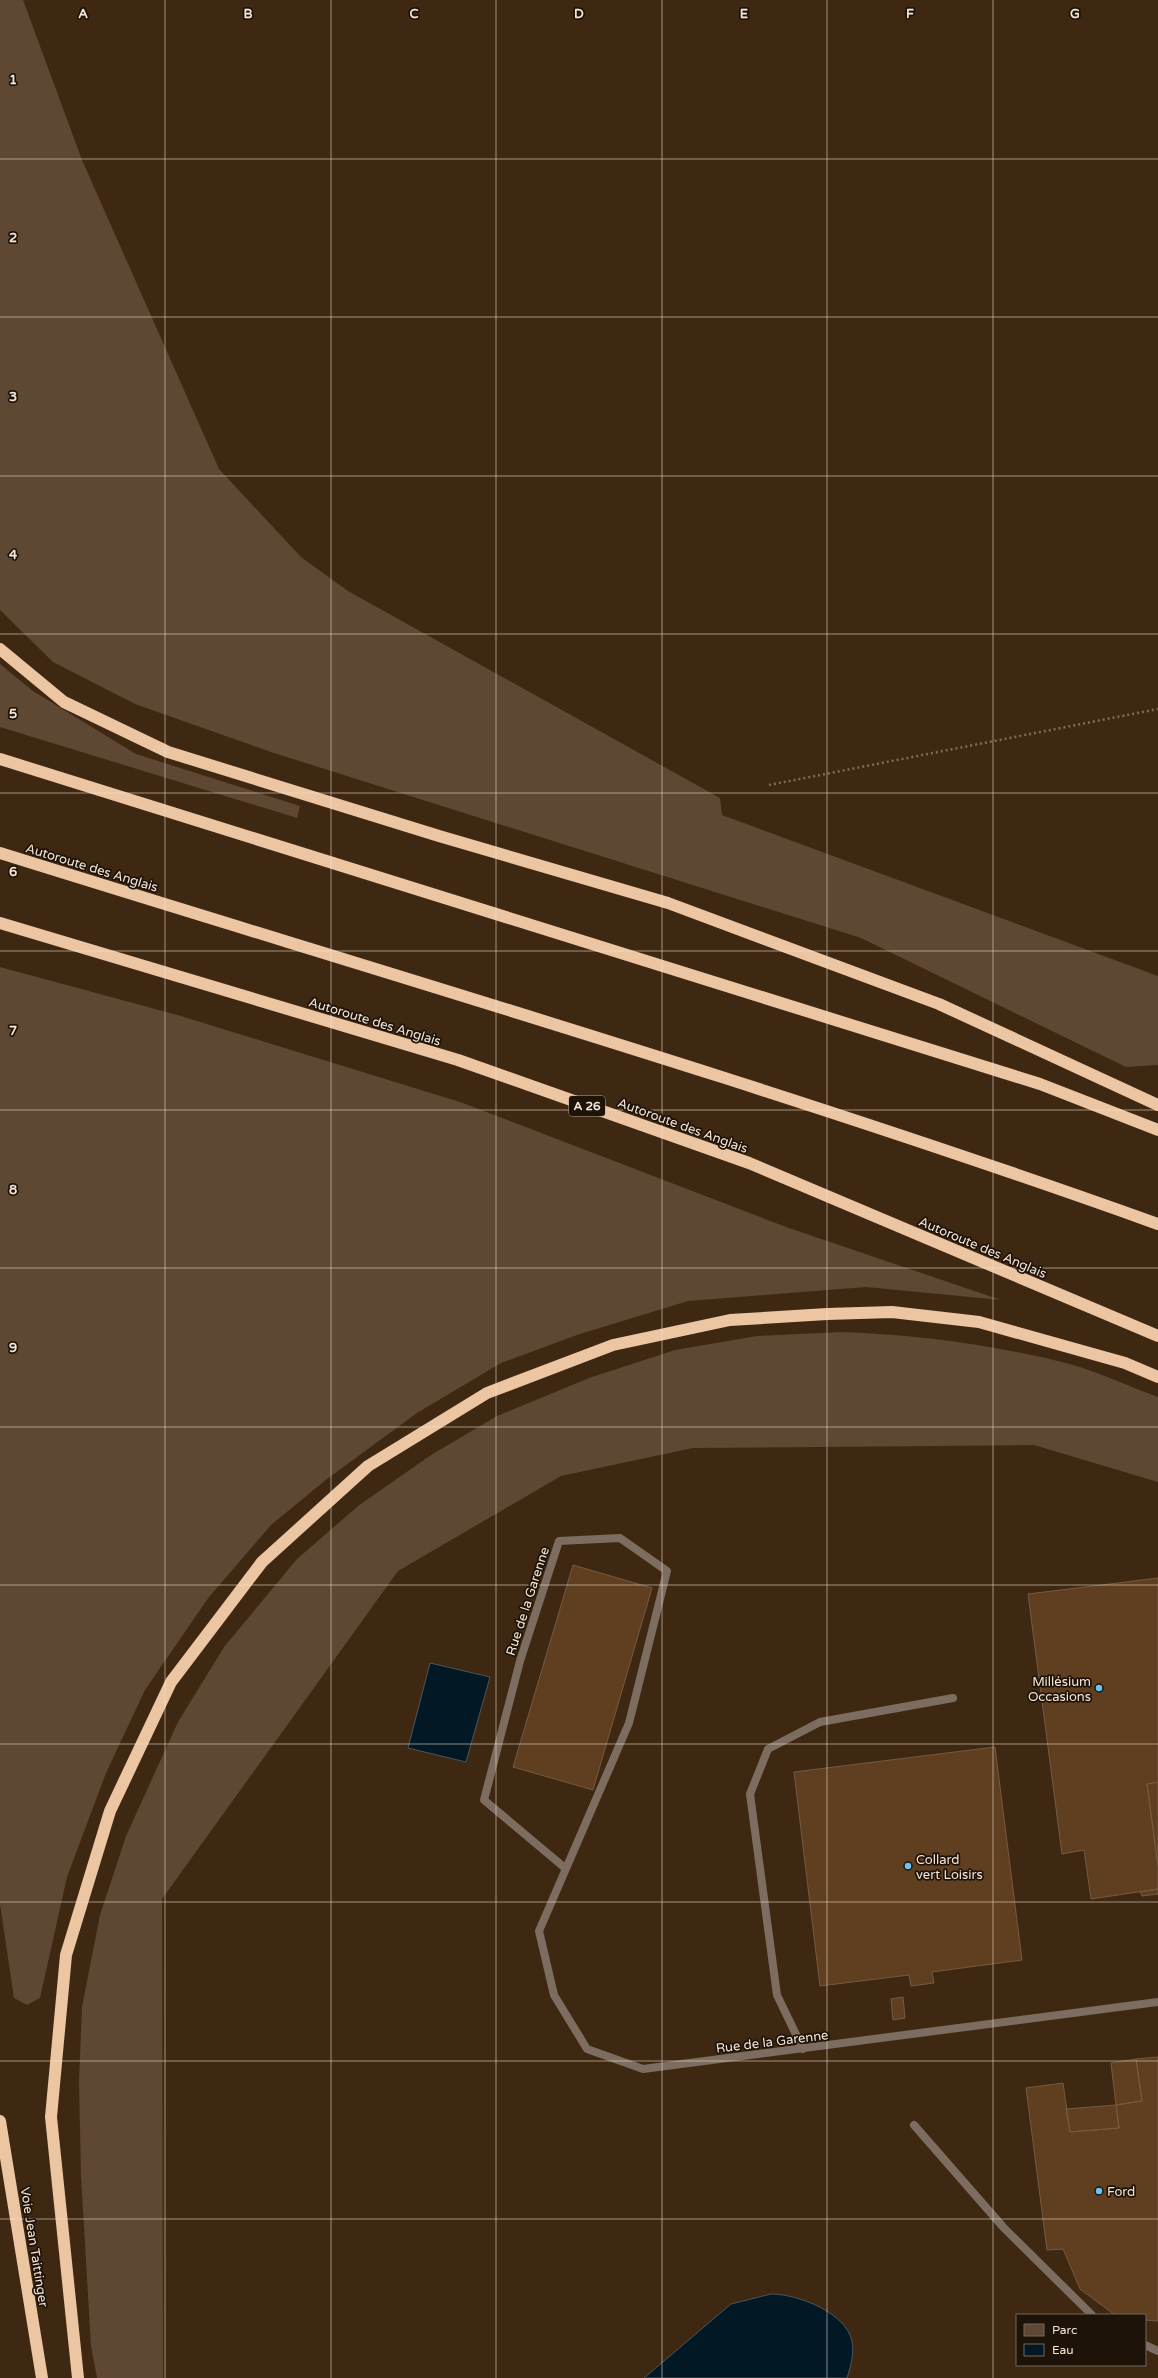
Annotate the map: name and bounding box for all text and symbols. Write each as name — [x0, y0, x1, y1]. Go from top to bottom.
text: A — [78, 6, 88, 22]
text: B — [243, 6, 253, 22]
text: C — [409, 6, 419, 22]
text: D — [574, 6, 584, 22]
text: E — [740, 6, 748, 22]
text: F — [906, 6, 914, 22]
text: G — [1070, 6, 1080, 22]
text: 1 — [9, 72, 17, 88]
text: 2 — [9, 230, 17, 246]
text: 3 — [9, 389, 17, 405]
text: 4 — [9, 547, 18, 563]
text: 5 — [9, 706, 17, 722]
street label: Autoroute des Anglais — [24, 840, 160, 896]
text: 6 — [9, 864, 17, 880]
street label: Autoroute des Anglais — [307, 994, 443, 1050]
text: 7 — [9, 1023, 17, 1039]
street label: Autoroute des Anglais — [615, 1095, 750, 1157]
road number: A 26 — [569, 1096, 605, 1116]
text: 8 — [9, 1182, 17, 1198]
street label: Autoroute des Anglais — [916, 1214, 1049, 1282]
text: 9 — [9, 1340, 17, 1356]
street label: Rue de la Garenne — [503, 1545, 553, 1658]
place label: Millésium Occasions — [1028, 1674, 1091, 1705]
marker: Millésium Occasions — [1094, 1683, 1104, 1693]
place label: Collard vert Loisirs — [916, 1852, 983, 1883]
marker: Collard vert Loisirs — [903, 1861, 913, 1871]
street label: Rue de la Garenne — [715, 2027, 829, 2057]
place label: Ford — [1107, 2184, 1135, 2200]
street label: Voie Jean Taittinger — [17, 2186, 51, 2308]
marker: Ford — [1094, 2186, 1104, 2196]
legend — [1016, 2314, 1146, 2366]
text: Parc — [1052, 2323, 1077, 2337]
text: Eau — [1052, 2343, 1074, 2357]

